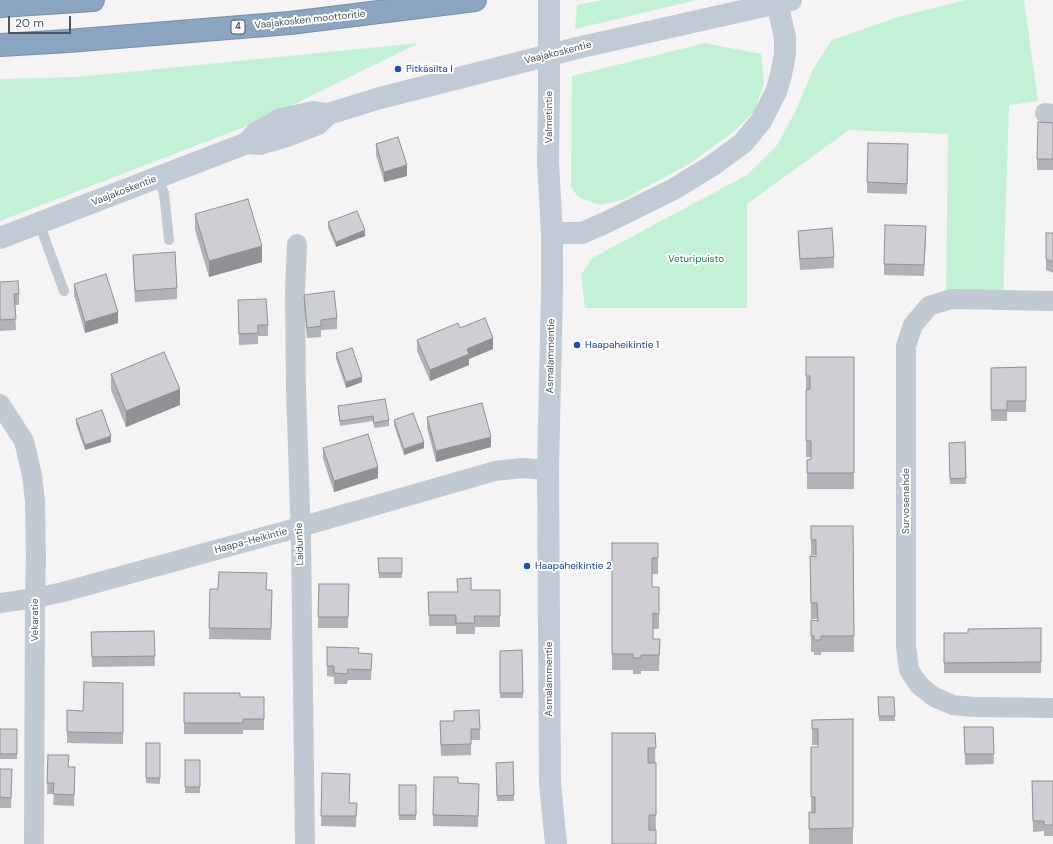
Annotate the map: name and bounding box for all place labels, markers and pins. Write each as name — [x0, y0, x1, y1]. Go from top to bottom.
place label: Pitkäsilta I — [406, 63, 453, 75]
marker: Pitkäsilta I — [393, 64, 403, 74]
place label: Haapaheikintie 1 — [585, 339, 659, 351]
marker: Haapaheikintie 1 — [572, 340, 582, 350]
place label: Haapaheikintie 2 — [535, 560, 612, 572]
marker: Haapaheikintie 2 — [522, 561, 532, 571]

